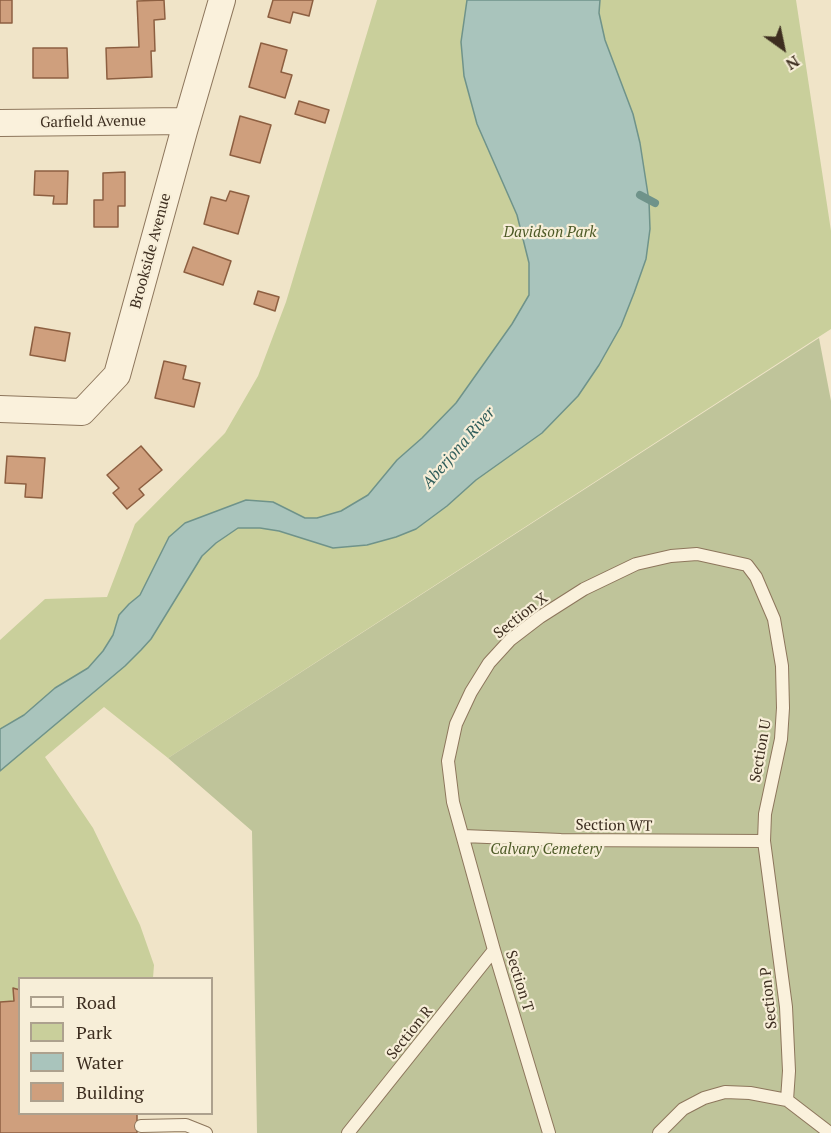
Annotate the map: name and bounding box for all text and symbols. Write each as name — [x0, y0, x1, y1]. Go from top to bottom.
north arrow — [753, 18, 813, 78]
text: N — [782, 51, 804, 76]
street label: Garfield Avenue — [40, 112, 146, 132]
street label: Brookside Avenue — [127, 191, 175, 311]
park label: Davidson Park — [504, 224, 596, 242]
water label: Aberjona River — [419, 403, 499, 493]
street label: Section X — [490, 589, 552, 643]
street label: Section U — [747, 718, 775, 784]
street label: Section WT — [575, 816, 653, 836]
park label: Calvary Cemetery — [490, 841, 602, 859]
street label: Section T — [501, 948, 537, 1014]
street label: Section P — [757, 966, 781, 1030]
legend — [18, 977, 213, 1115]
text: Road — [76, 990, 116, 1014]
street label: Section R — [383, 1003, 437, 1063]
text: Park — [76, 1020, 112, 1044]
text: Water — [76, 1050, 123, 1074]
text: Building — [76, 1080, 144, 1104]

